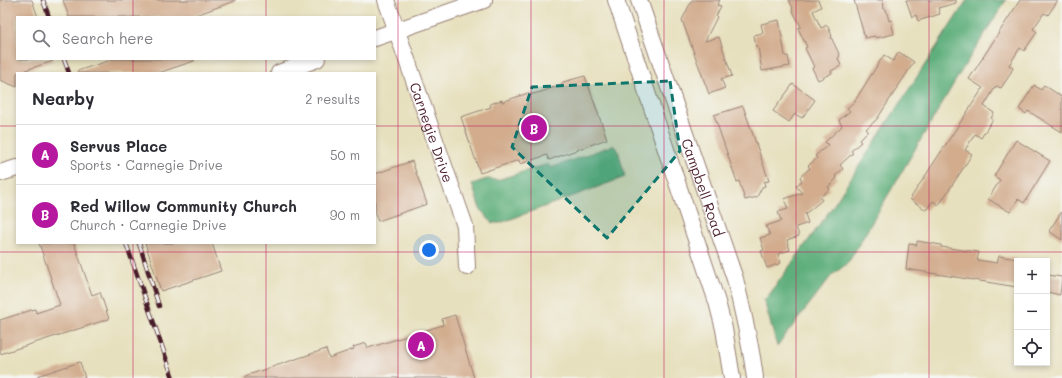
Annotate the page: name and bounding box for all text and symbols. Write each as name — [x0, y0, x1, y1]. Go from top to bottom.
search box — [16, 16, 376, 60]
icon: search — [30, 27, 52, 49]
text: Search here — [62, 28, 153, 48]
street label: Carnegie Drive — [406, 80, 458, 185]
text: Nearby — [32, 87, 94, 109]
text: 2 results — [305, 90, 360, 107]
pin: B — [521, 113, 547, 143]
text: Servus Place — [70, 136, 167, 156]
street label: Campbell Road — [678, 136, 729, 239]
text: A — [40, 146, 50, 163]
text: 50 m — [330, 146, 360, 163]
text: Sports · Carnegie Drive — [70, 156, 223, 173]
text: Red Willow Community Church — [70, 196, 297, 216]
text: B — [41, 206, 49, 223]
text: 90 m — [330, 206, 360, 223]
text: Church · Carnegie Drive — [70, 216, 226, 233]
your location — [419, 240, 439, 260]
map controls — [1014, 258, 1050, 366]
button: + — [1014, 258, 1050, 294]
button: − — [1014, 294, 1050, 330]
pin: A — [408, 330, 434, 360]
button: locate — [1014, 330, 1050, 366]

